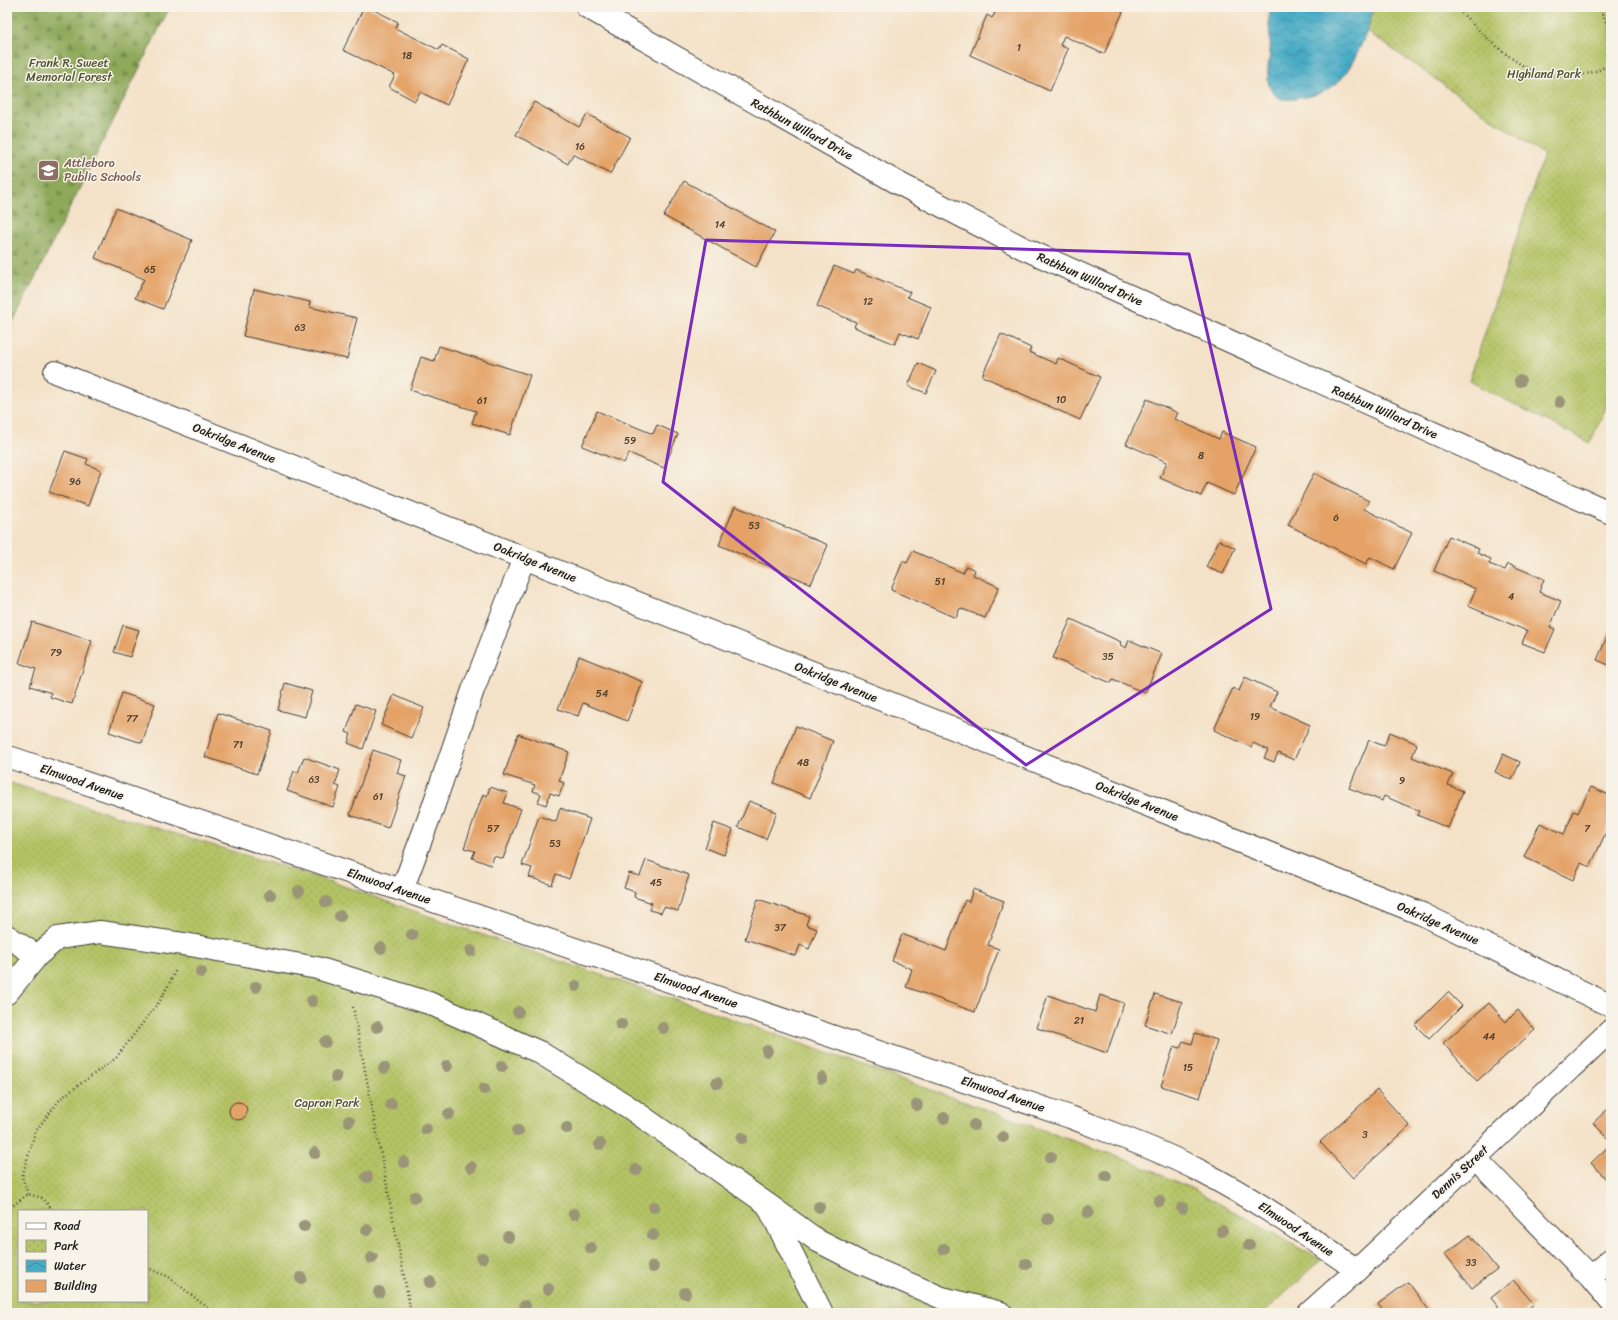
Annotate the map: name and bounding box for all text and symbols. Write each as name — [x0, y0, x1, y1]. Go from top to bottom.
house number: 1 — [1017, 39, 1021, 57]
house number: 18 — [402, 47, 412, 65]
park label: Frank R. Sweet Memorial Forest — [26, 52, 113, 88]
park label: Highland Park — [1507, 63, 1582, 85]
street label: Rathbun Willard Drive — [747, 92, 857, 166]
house number: 16 — [575, 138, 585, 156]
place label: Attleboro Public Schools — [63, 152, 141, 188]
school or university icon: Attleboro Public Schools — [35, 157, 61, 183]
house number: 14 — [715, 216, 725, 234]
street label: Rathbun Willard Drive — [1034, 246, 1147, 312]
house number: 65 — [144, 261, 156, 279]
house number: 12 — [863, 293, 873, 311]
house number: 63 — [294, 319, 306, 337]
street label: Rathbun Willard Drive — [1329, 379, 1442, 445]
house number: 10 — [1056, 391, 1066, 409]
house number: 61 — [477, 392, 487, 410]
street label: Oakridge Avenue — [189, 416, 279, 470]
house number: 59 — [624, 432, 636, 450]
house number: 8 — [1198, 447, 1204, 465]
house number: 96 — [69, 473, 81, 491]
house number: 6 — [1333, 509, 1339, 527]
house number: 53 — [748, 517, 760, 535]
street label: Oakridge Avenue — [490, 535, 580, 589]
house number: 51 — [935, 573, 945, 591]
house number: 4 — [1508, 588, 1514, 606]
house number: 79 — [50, 644, 62, 662]
house number: 35 — [1102, 648, 1114, 666]
street label: Oakridge Avenue — [791, 655, 881, 709]
house number: 54 — [596, 685, 608, 703]
house number: 19 — [1250, 708, 1260, 726]
house number: 77 — [126, 710, 139, 728]
house number: 71 — [233, 736, 243, 754]
house number: 48 — [797, 754, 809, 772]
street label: Elmwood Avenue — [37, 757, 127, 807]
house number: 63 — [308, 771, 320, 789]
house number: 9 — [1399, 772, 1405, 790]
street label: Oakridge Avenue — [1092, 774, 1182, 828]
house number: 61 — [373, 788, 383, 806]
house number: 57 — [487, 820, 500, 838]
house number: 7 — [1584, 820, 1591, 838]
house number: 53 — [549, 835, 561, 853]
street label: Elmwood Avenue — [344, 861, 434, 911]
house number: 45 — [650, 874, 662, 892]
street label: Oakridge Avenue — [1393, 895, 1483, 951]
house number: 37 — [774, 919, 787, 937]
street label: Elmwood Avenue — [651, 965, 741, 1015]
house number: 21 — [1074, 1012, 1084, 1030]
house number: 44 — [1483, 1028, 1495, 1046]
house number: 15 — [1183, 1059, 1193, 1077]
street label: Elmwood Avenue — [958, 1069, 1048, 1119]
park label: Capron Park — [294, 1092, 360, 1114]
house number: 3 — [1362, 1126, 1368, 1144]
street label: Dennis Street — [1426, 1139, 1495, 1205]
street label: Elmwood Avenue — [1254, 1195, 1338, 1263]
legend — [18, 1210, 148, 1302]
text: Road — [54, 1215, 81, 1237]
text: Park — [54, 1235, 79, 1257]
house number: 33 — [1466, 1254, 1477, 1272]
text: Water — [54, 1255, 87, 1277]
text: Building — [54, 1275, 97, 1297]

